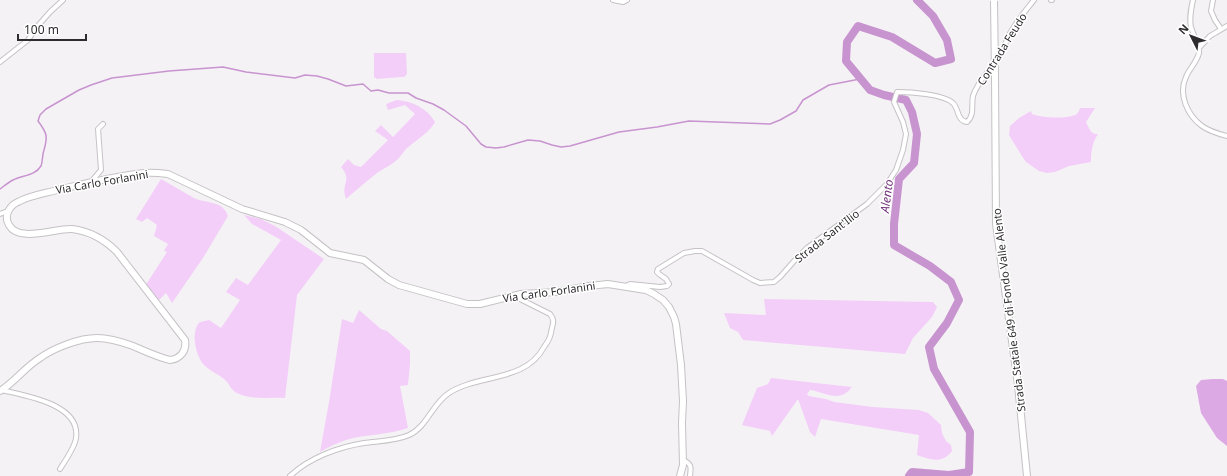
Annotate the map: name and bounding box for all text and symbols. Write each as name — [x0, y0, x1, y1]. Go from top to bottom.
street label: Contrada Feudo — [973, 9, 1030, 88]
scale bar — [18, 16, 86, 42]
north arrow — [1171, 16, 1211, 56]
text: 100 m — [24, 21, 59, 38]
text: N — [1175, 21, 1192, 37]
street label: Via Carlo Forlanini — [54, 166, 149, 197]
water label: Alento — [876, 178, 897, 215]
street label: Strada Sant'Ilio — [791, 205, 862, 266]
street label: Strada Statale 649 di Fondo Valle Alento — [989, 207, 1028, 413]
street label: Via Carlo Forlanini — [501, 278, 596, 305]

